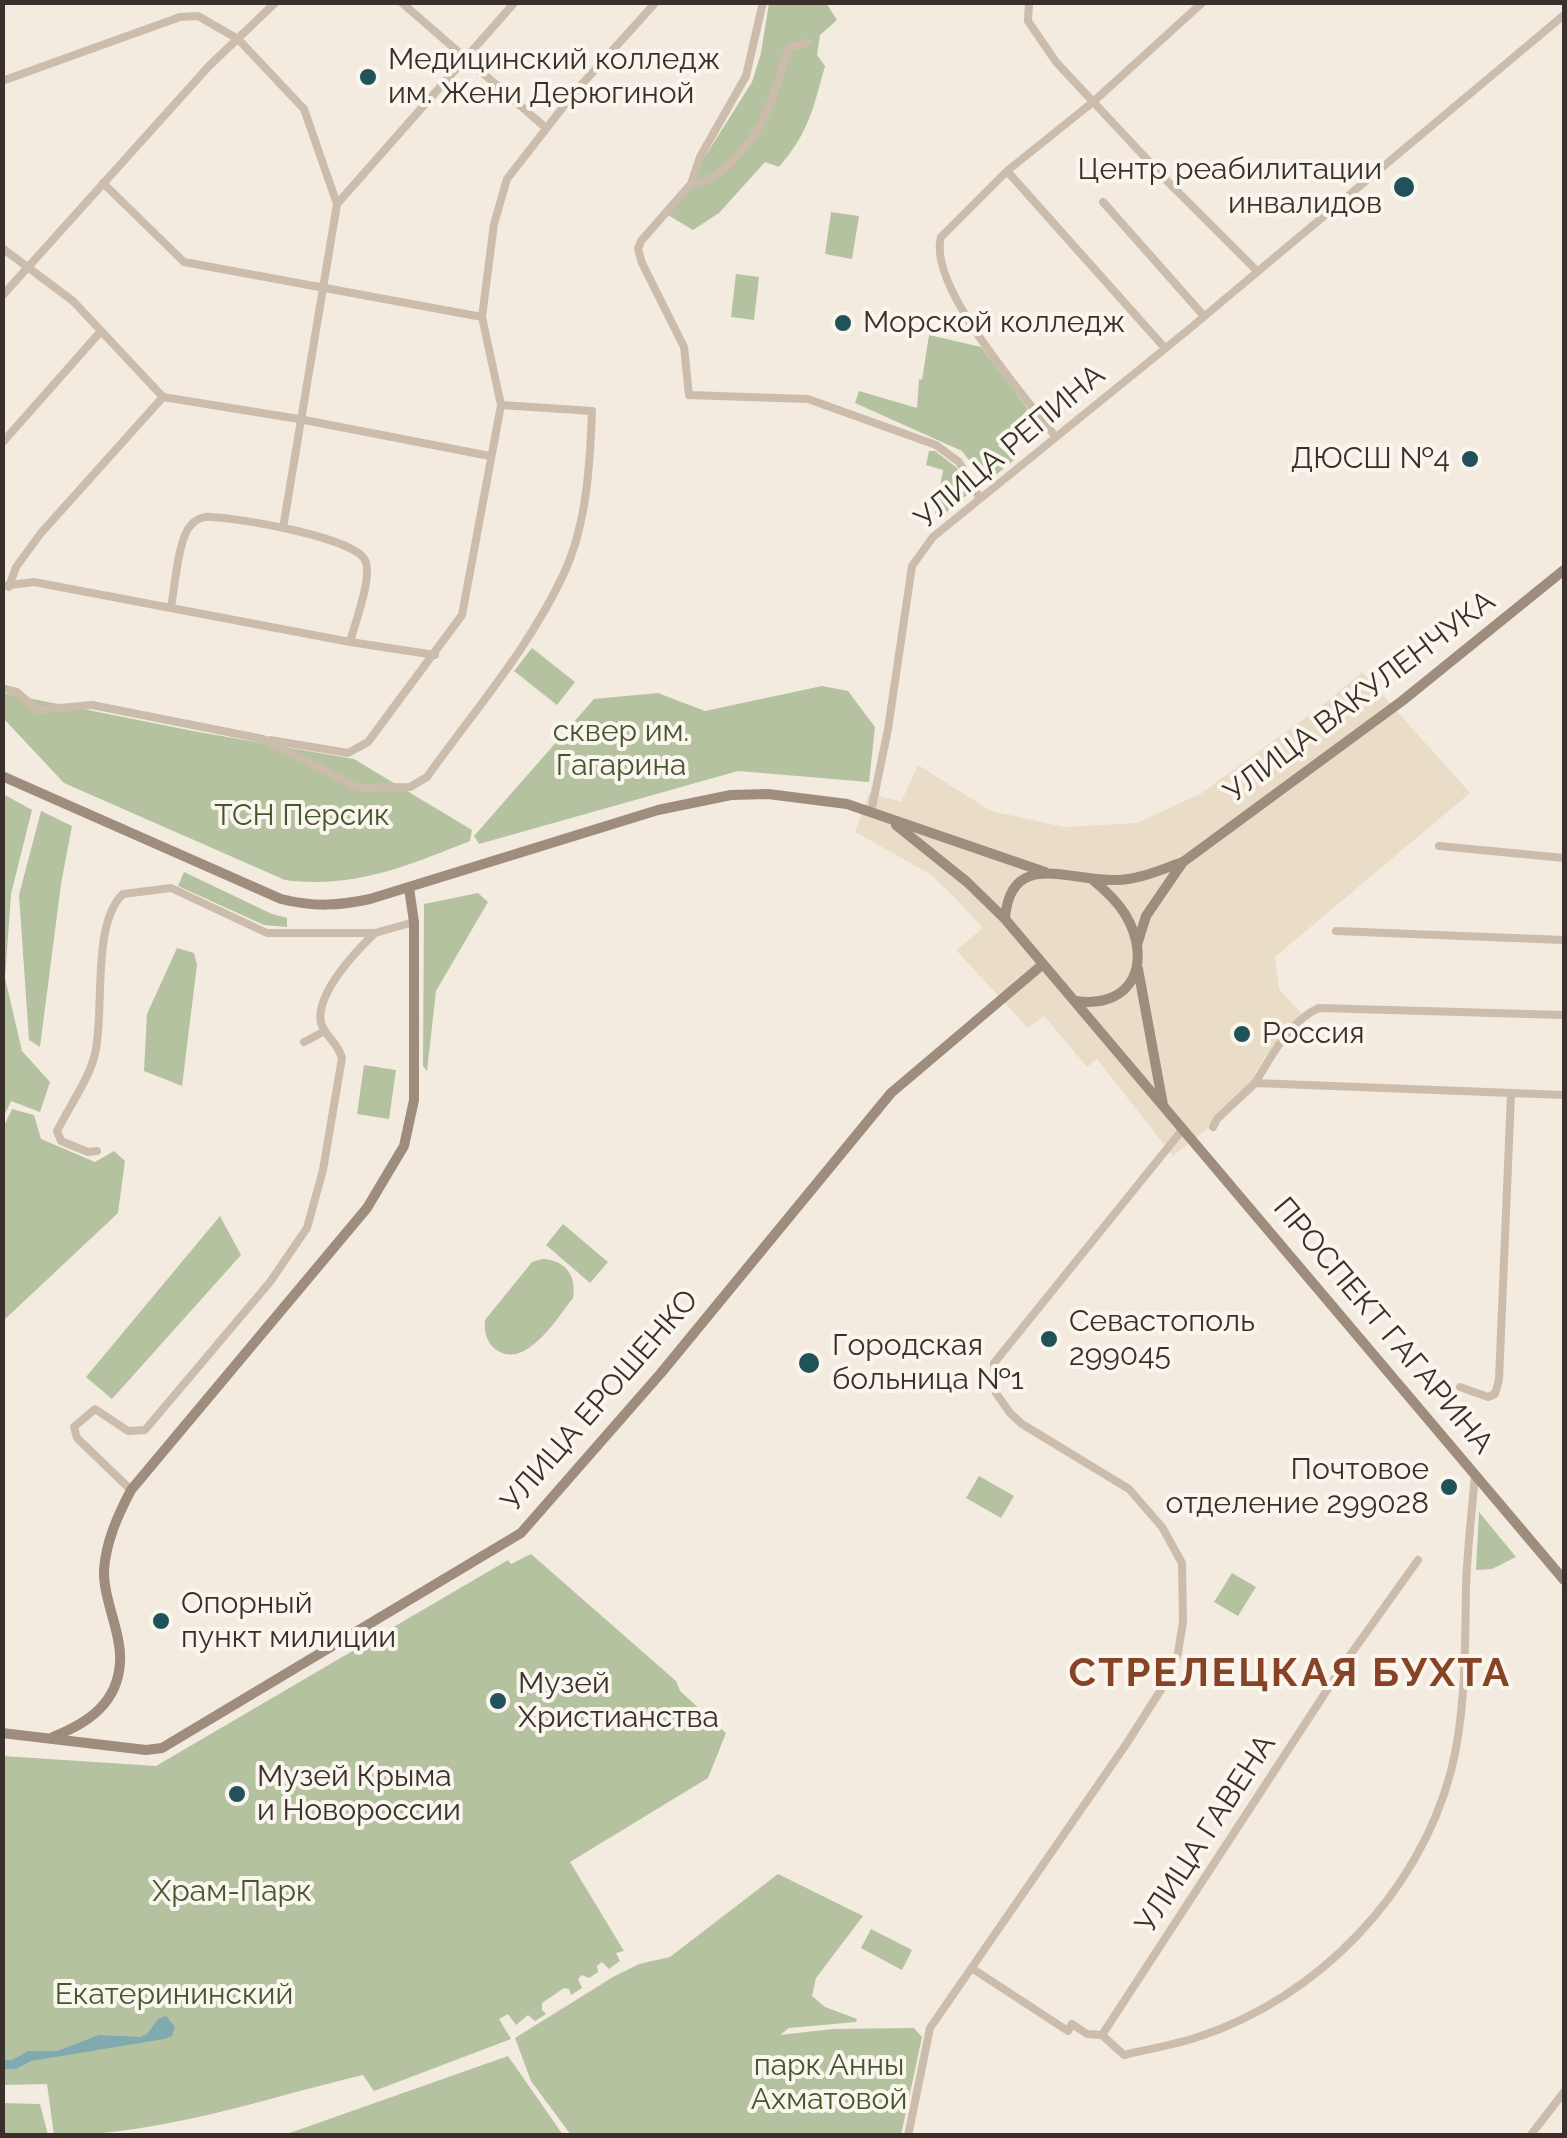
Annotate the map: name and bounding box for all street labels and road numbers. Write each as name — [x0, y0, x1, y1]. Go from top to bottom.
street label: УЛИЦА РЕПИНА — [908, 357, 1112, 537]
street label: УЛИЦА ВАКУЛЕНЧУКА — [1218, 583, 1502, 811]
street label: ПРОСПЕКТ ГАГАРИНА — [1265, 1191, 1501, 1461]
street label: УЛИЦА ЕРОШЕНКО — [494, 1283, 706, 1519]
street label: УЛИЦА ГАВЕНА — [1128, 1728, 1284, 1940]

